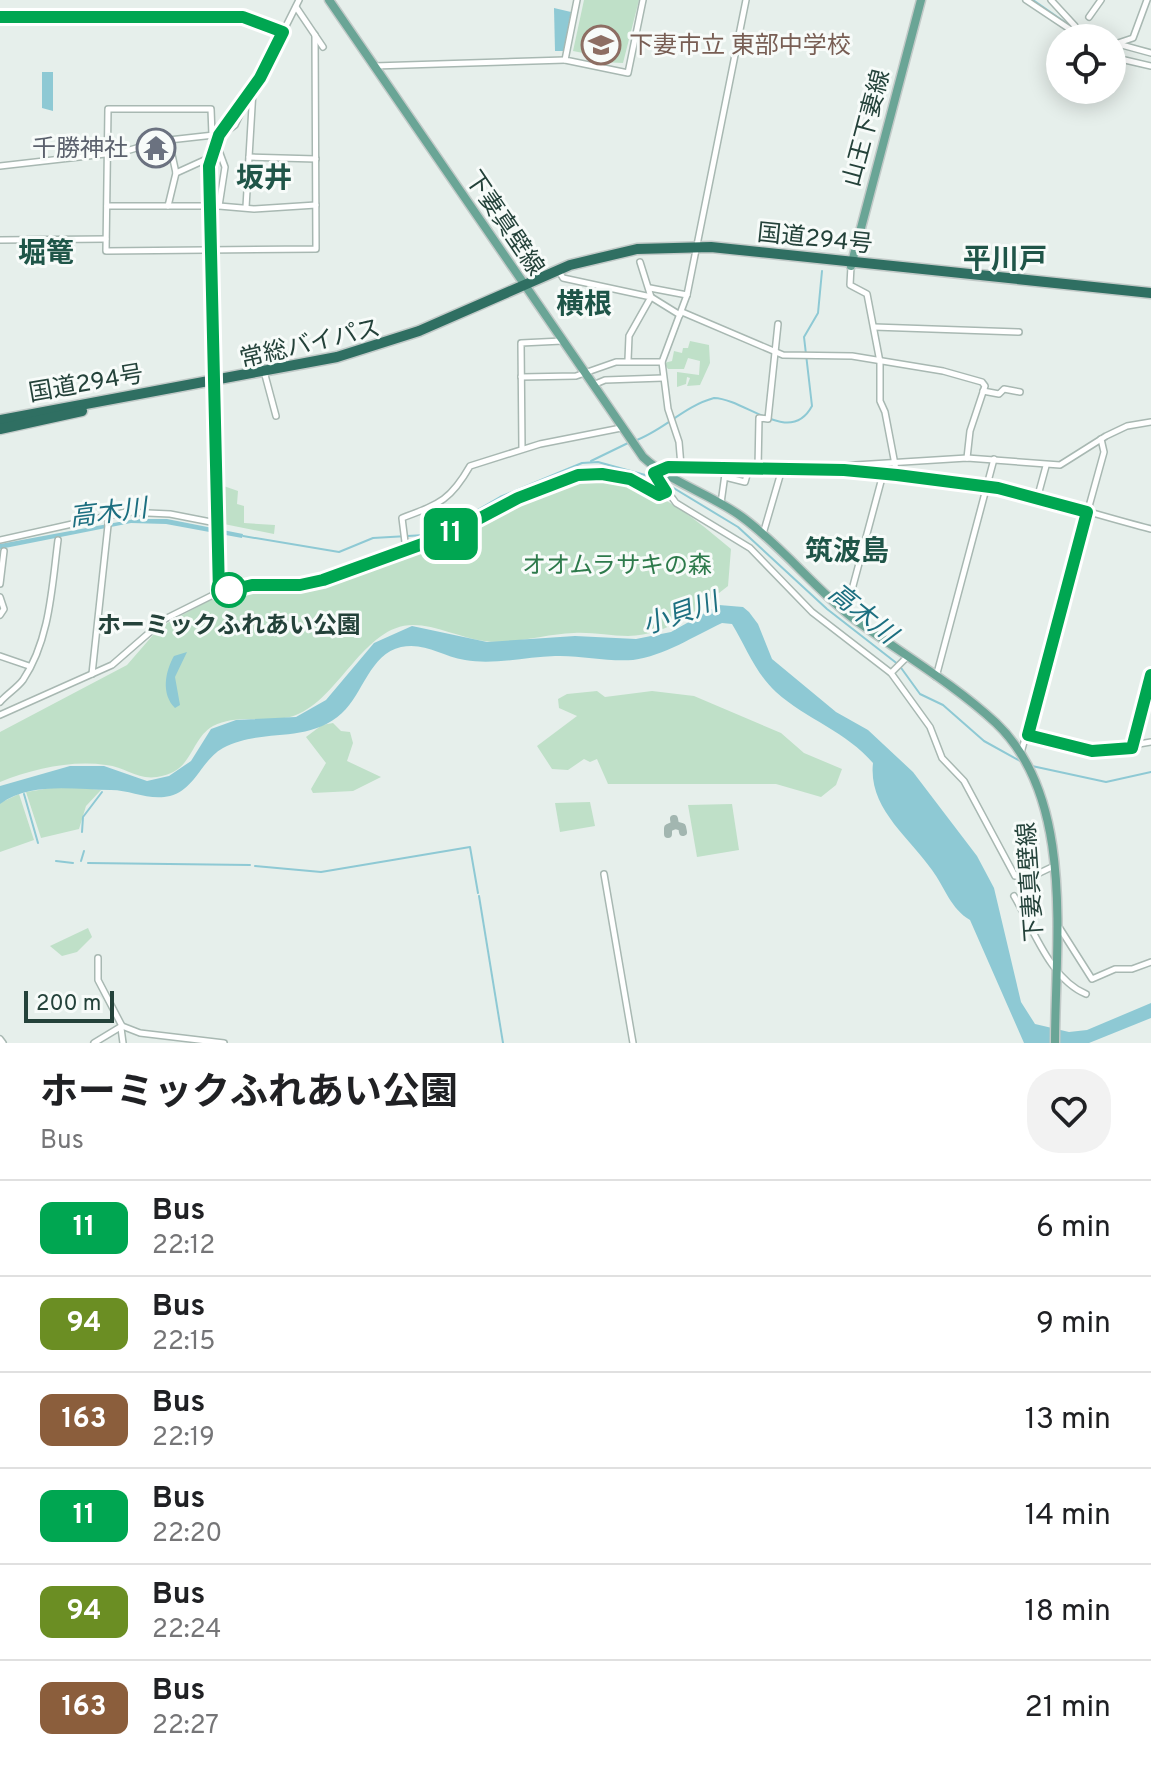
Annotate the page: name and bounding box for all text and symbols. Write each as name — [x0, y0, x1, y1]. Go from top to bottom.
school or university icon: 下妻市立 東部中学校 — [580, 24, 622, 66]
map controls — [1046, 24, 1126, 104]
button: locate — [1046, 24, 1126, 104]
place label: 下妻市立 東部中学校 — [629, 32, 851, 62]
street label: 山王下妻線 — [838, 67, 898, 190]
temple icon: 千勝神社 — [135, 127, 177, 169]
place label: 千勝神社 — [32, 135, 128, 165]
district label: 坂井 — [236, 162, 292, 198]
street label: 下妻真壁線 — [457, 166, 549, 282]
street label: 国道294号 — [756, 219, 874, 261]
district label: 堀篭 — [18, 237, 74, 273]
district label: 平川戸 — [963, 243, 1047, 279]
district label: 横根 — [556, 288, 612, 324]
street label: 常総バイパス — [237, 314, 384, 376]
street label: 国道294号 — [27, 360, 146, 410]
water label: 高木川 — [68, 493, 152, 536]
line badge: 11 — [415, 508, 487, 560]
text: 11 — [440, 516, 462, 552]
district label: 筑波島 — [805, 535, 889, 571]
park label: オオムラサキの森 — [522, 552, 712, 582]
marker: ホーミックふれあい公園 — [212, 573, 246, 607]
water label: 高木川 — [821, 578, 904, 654]
water label: 小貝川 — [639, 586, 726, 644]
place label: ホーミックふれあい公園 — [97, 612, 361, 642]
street label: 下妻真壁線 — [1013, 821, 1051, 943]
scale bar — [24, 987, 114, 1023]
text: 200 m — [36, 991, 101, 1018]
button: heart — [1027, 1069, 1111, 1153]
text: ホーミックふれあい公園 — [40, 1070, 458, 1119]
text: Bus — [40, 1125, 84, 1158]
text: Bus — [152, 1193, 205, 1230]
text: 11 — [73, 1210, 95, 1246]
text: 6 min — [1036, 1210, 1111, 1247]
text: 22:12 — [152, 1230, 215, 1263]
text: Bus — [152, 1289, 205, 1326]
text: 94 — [66, 1306, 102, 1342]
text: 9 min — [1036, 1306, 1111, 1343]
text: 22:15 — [152, 1326, 216, 1359]
text: Bus — [152, 1385, 205, 1422]
text: 163 — [61, 1402, 107, 1438]
text: 13 min — [1025, 1402, 1111, 1439]
text: 22:19 — [152, 1422, 215, 1455]
text: Bus — [152, 1481, 205, 1518]
text: 11 — [73, 1498, 95, 1534]
text: 14 min — [1025, 1498, 1111, 1535]
text: 22:20 — [152, 1518, 222, 1551]
text: Bus — [152, 1577, 205, 1614]
text: 94 — [66, 1594, 102, 1630]
text: 18 min — [1025, 1594, 1111, 1631]
text: 22:24 — [152, 1614, 221, 1647]
text: Bus — [152, 1673, 205, 1710]
text: 163 — [61, 1690, 107, 1726]
text: 21 min — [1024, 1690, 1111, 1727]
text: 22:27 — [152, 1710, 219, 1743]

